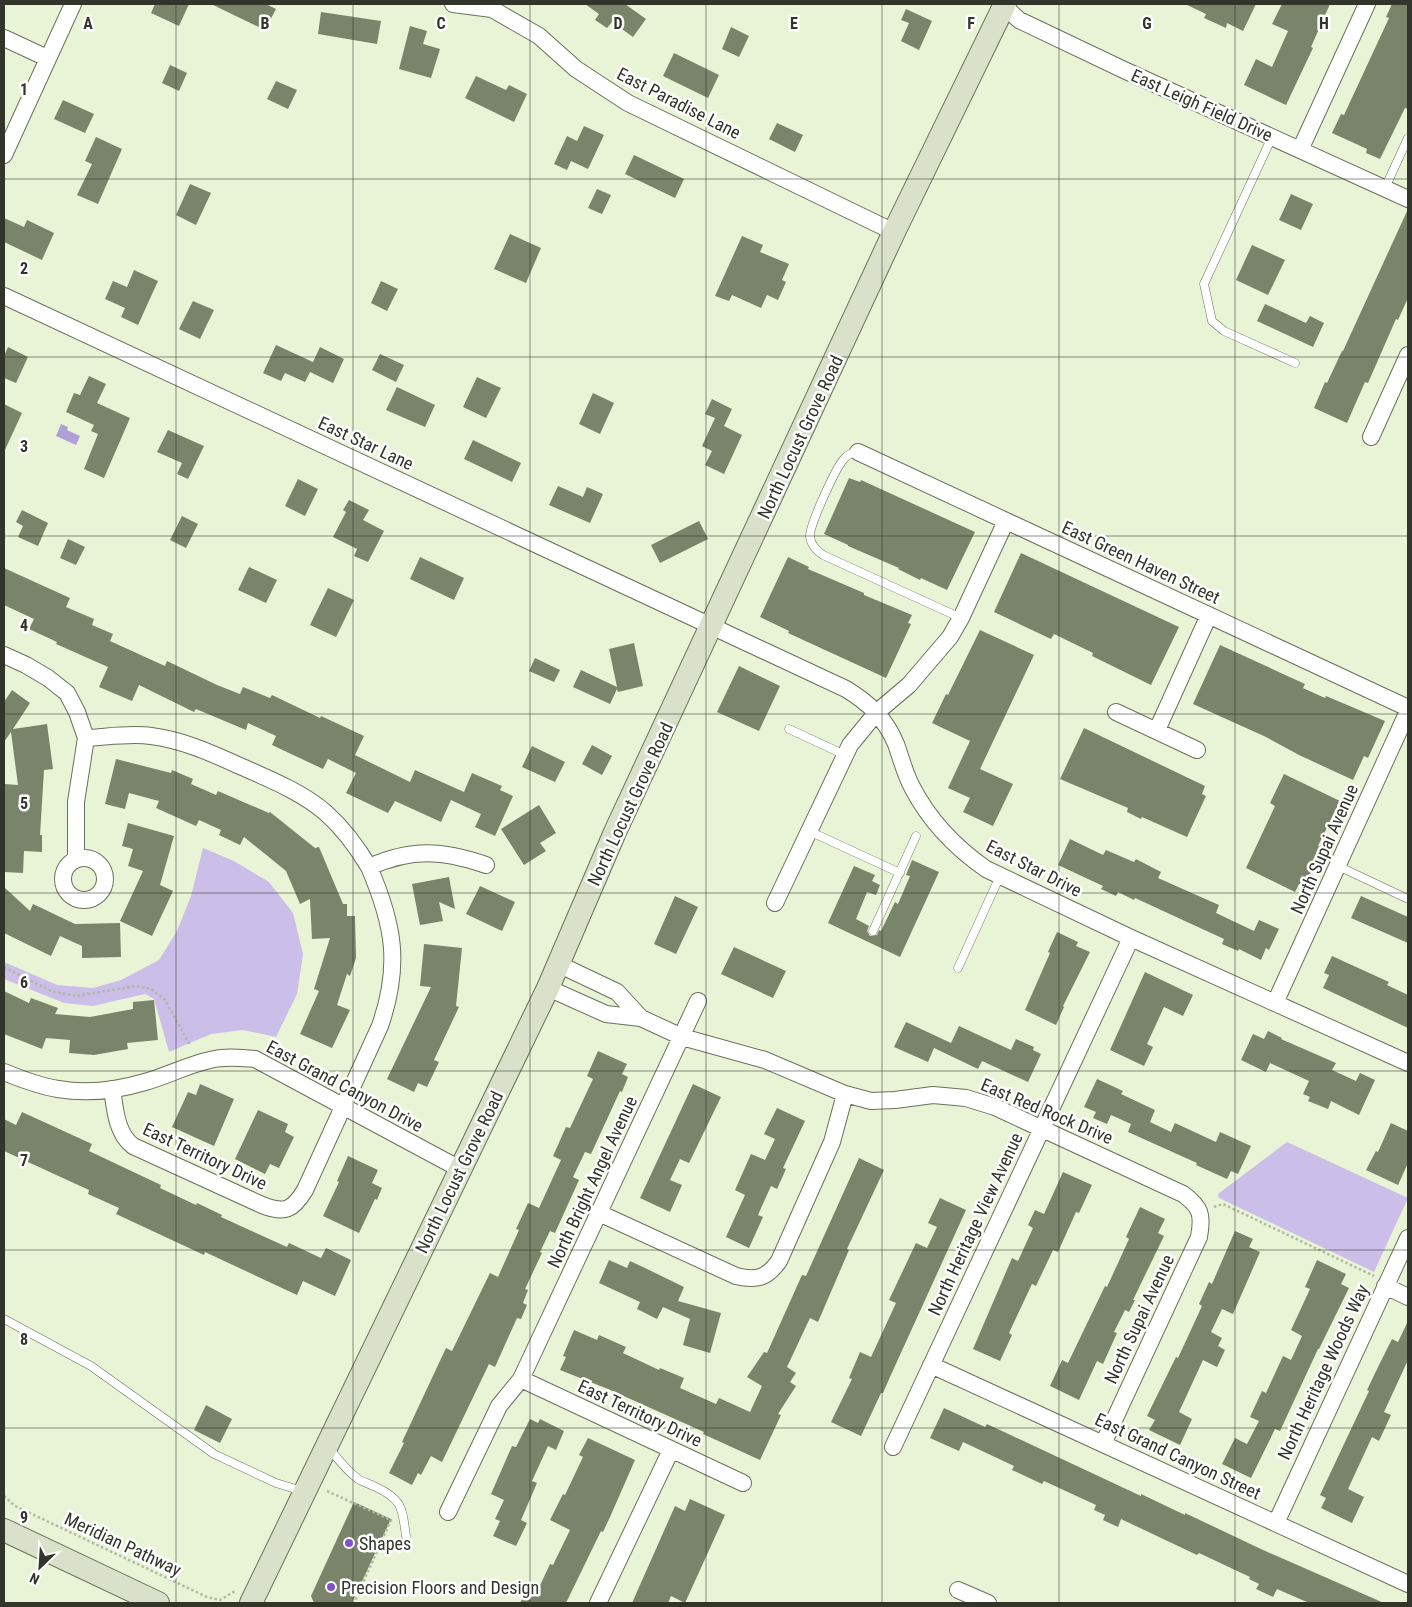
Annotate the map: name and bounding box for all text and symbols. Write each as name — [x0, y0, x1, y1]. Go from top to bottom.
text: A — [83, 14, 93, 33]
text: B — [261, 14, 270, 33]
text: C — [436, 14, 446, 33]
text: D — [613, 14, 623, 33]
text: E — [790, 14, 798, 33]
text: F — [967, 14, 975, 33]
text: G — [1142, 14, 1152, 33]
text: H — [1319, 14, 1329, 33]
street label: East Paradise Lane — [614, 63, 744, 143]
street label: East Leigh Field Drive — [1128, 64, 1276, 146]
text: 1 — [20, 80, 28, 99]
text: 2 — [20, 259, 28, 278]
street label: North Locust Grove Road — [753, 352, 847, 522]
street label: East Star Lane — [315, 412, 417, 474]
text: 3 — [20, 437, 28, 456]
street label: East Green Haven Street — [1059, 516, 1223, 608]
text: 4 — [20, 616, 28, 635]
street label: North Locust Grove Road — [583, 719, 677, 889]
street label: North Supai Avenue — [1286, 781, 1362, 917]
text: 5 — [20, 794, 28, 813]
street label: East Star Drive — [983, 835, 1085, 901]
text: 6 — [20, 973, 28, 992]
street label: East Grand Canyon Drive — [263, 1036, 427, 1136]
street label: East Red Rock Drive — [978, 1074, 1116, 1148]
street label: North Locust Grove Road — [411, 1088, 507, 1256]
street label: North Bright Angel Avenue — [543, 1093, 641, 1271]
street label: East Territory Drive — [140, 1118, 270, 1194]
street label: North Heritage View Avenue — [923, 1129, 1027, 1319]
text: 7 — [20, 1151, 28, 1170]
street label: North Supai Avenue — [1100, 1251, 1178, 1387]
street label: North Heritage Woods Way — [1273, 1281, 1373, 1463]
text: 8 — [20, 1330, 28, 1349]
street label: East Territory Drive — [575, 1375, 705, 1451]
street label: East Grand Canyon Street — [1092, 1408, 1264, 1504]
text: 9 — [20, 1508, 28, 1527]
street label: Meridian Pathway — [61, 1508, 185, 1580]
place label: Shapes — [359, 1533, 411, 1554]
marker: Shapes — [343, 1537, 355, 1549]
north arrow — [15, 1542, 65, 1592]
text: N — [27, 1570, 42, 1588]
place label: Precision Floors and Design — [341, 1577, 539, 1598]
marker: Precision Floors and Design — [325, 1581, 337, 1593]

